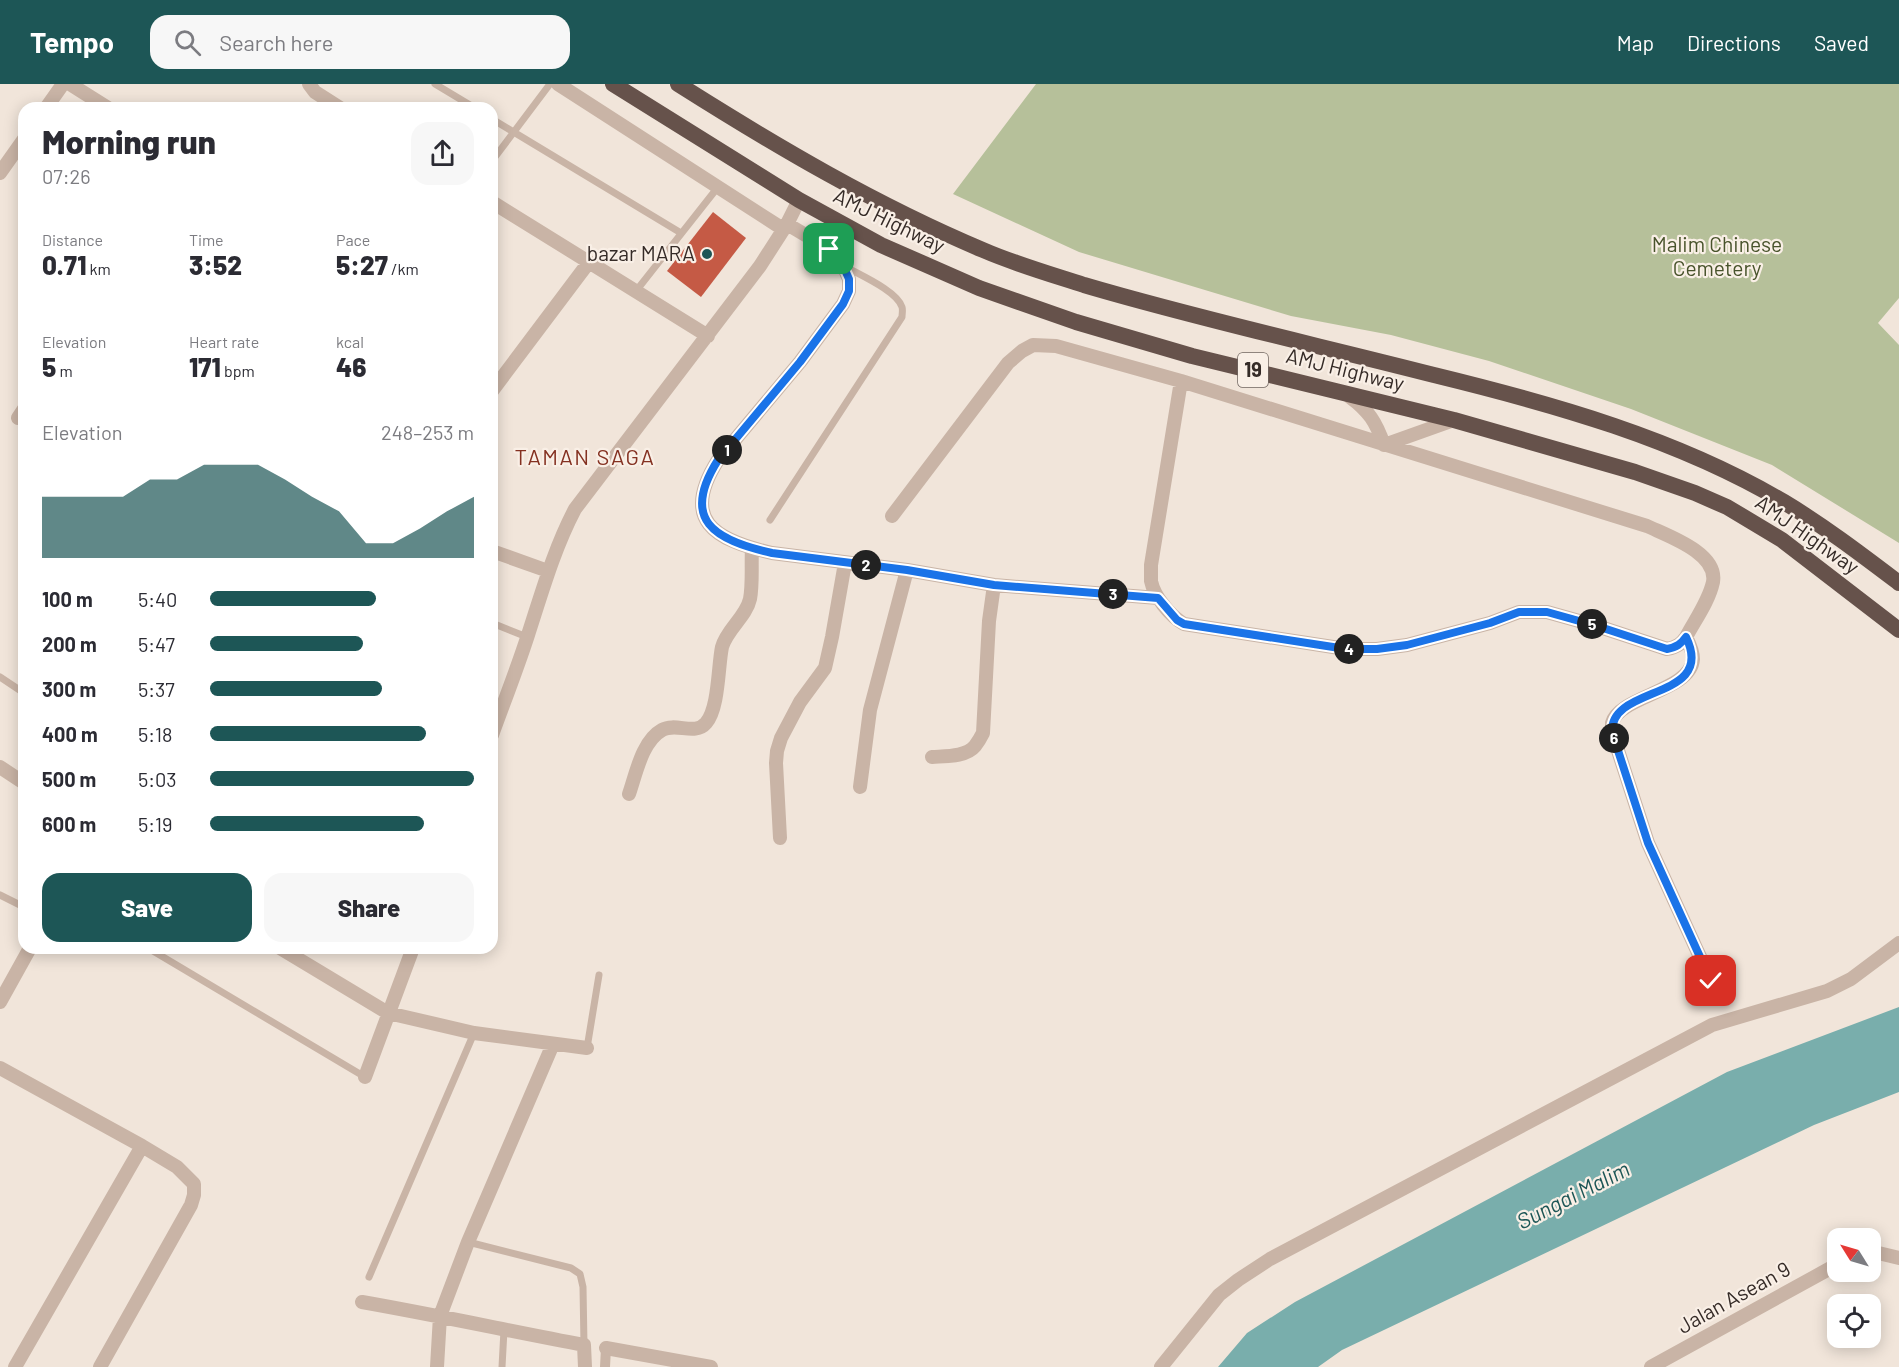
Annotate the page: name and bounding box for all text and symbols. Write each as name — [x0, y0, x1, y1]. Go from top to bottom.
search box — [150, 15, 570, 69]
text: Tempo — [30, 25, 114, 59]
icon: search — [171, 26, 204, 59]
text: Search here — [219, 29, 333, 55]
text: Map — [1617, 30, 1654, 55]
text: Directions — [1687, 30, 1781, 55]
text: Saved — [1814, 30, 1869, 55]
text: Morning run — [42, 121, 216, 161]
button: share — [411, 122, 474, 185]
text: 07:26 — [42, 164, 91, 188]
street label: AMJ Highway — [830, 182, 950, 257]
pin — [803, 223, 854, 274]
text: Distance — [42, 230, 103, 249]
text: Time — [189, 230, 224, 249]
text: Pace — [336, 230, 370, 249]
park label: Malim Chinese Cemetery — [1652, 231, 1782, 280]
icon: arrive — [812, 232, 845, 265]
place label: bazar MARA — [587, 240, 695, 265]
marker: bazar MARA — [700, 247, 714, 261]
text: 0.71 — [42, 249, 86, 280]
text: 3:52 — [189, 249, 242, 280]
text: 5:27 — [336, 249, 388, 280]
text: km — [86, 259, 111, 278]
text: /km — [388, 259, 419, 278]
text: Elevation — [42, 332, 106, 351]
text: Heart rate — [189, 332, 259, 351]
text: kcal — [336, 332, 364, 351]
street label: AMJ Highway — [1284, 342, 1407, 395]
text: 5 — [42, 351, 56, 382]
text: 171 — [189, 351, 221, 382]
text: 46 — [336, 351, 366, 382]
road number: 19 — [1238, 353, 1268, 387]
text: m — [56, 361, 73, 380]
text: bpm — [221, 361, 255, 380]
text: Elevation — [42, 420, 123, 444]
text: 248–253 m — [381, 420, 474, 444]
pin: 1 — [712, 435, 742, 465]
text: 1 — [724, 440, 730, 459]
district label: TAMAN SAGA — [515, 443, 655, 469]
street label: AMJ Highway — [1751, 489, 1865, 579]
pin: 2 — [851, 550, 881, 580]
text: 2 — [862, 555, 870, 574]
pin: 3 — [1098, 579, 1128, 609]
text: 3 — [1109, 584, 1117, 603]
text: 100 m — [42, 587, 93, 611]
text: 5:40 — [138, 587, 177, 611]
pin: 5 — [1577, 609, 1607, 639]
text: 5 — [1588, 614, 1596, 633]
text: 200 m — [42, 632, 97, 656]
text: 5:47 — [138, 632, 175, 656]
pin: 4 — [1334, 634, 1364, 664]
text: 4 — [1344, 639, 1354, 658]
text: 300 m — [42, 677, 96, 701]
text: 5:37 — [138, 677, 175, 701]
text: 400 m — [42, 722, 98, 746]
text: 5:18 — [138, 722, 172, 746]
pin: 6 — [1599, 723, 1629, 753]
text: 6 — [1610, 728, 1618, 747]
text: 500 m — [42, 767, 96, 791]
text: 5:03 — [138, 767, 177, 791]
text: 600 m — [42, 812, 96, 836]
text: 5:19 — [138, 812, 172, 836]
button: Save — [42, 873, 252, 942]
button: Share — [264, 873, 474, 942]
pin — [1685, 955, 1736, 1006]
icon: check — [1694, 964, 1727, 997]
water label: Sungai Malim — [1512, 1155, 1633, 1234]
north arrow — [1827, 1228, 1881, 1282]
map controls — [1827, 1228, 1881, 1348]
street label: Jalan Asean 9 — [1673, 1255, 1794, 1338]
button: locate — [1827, 1294, 1881, 1348]

